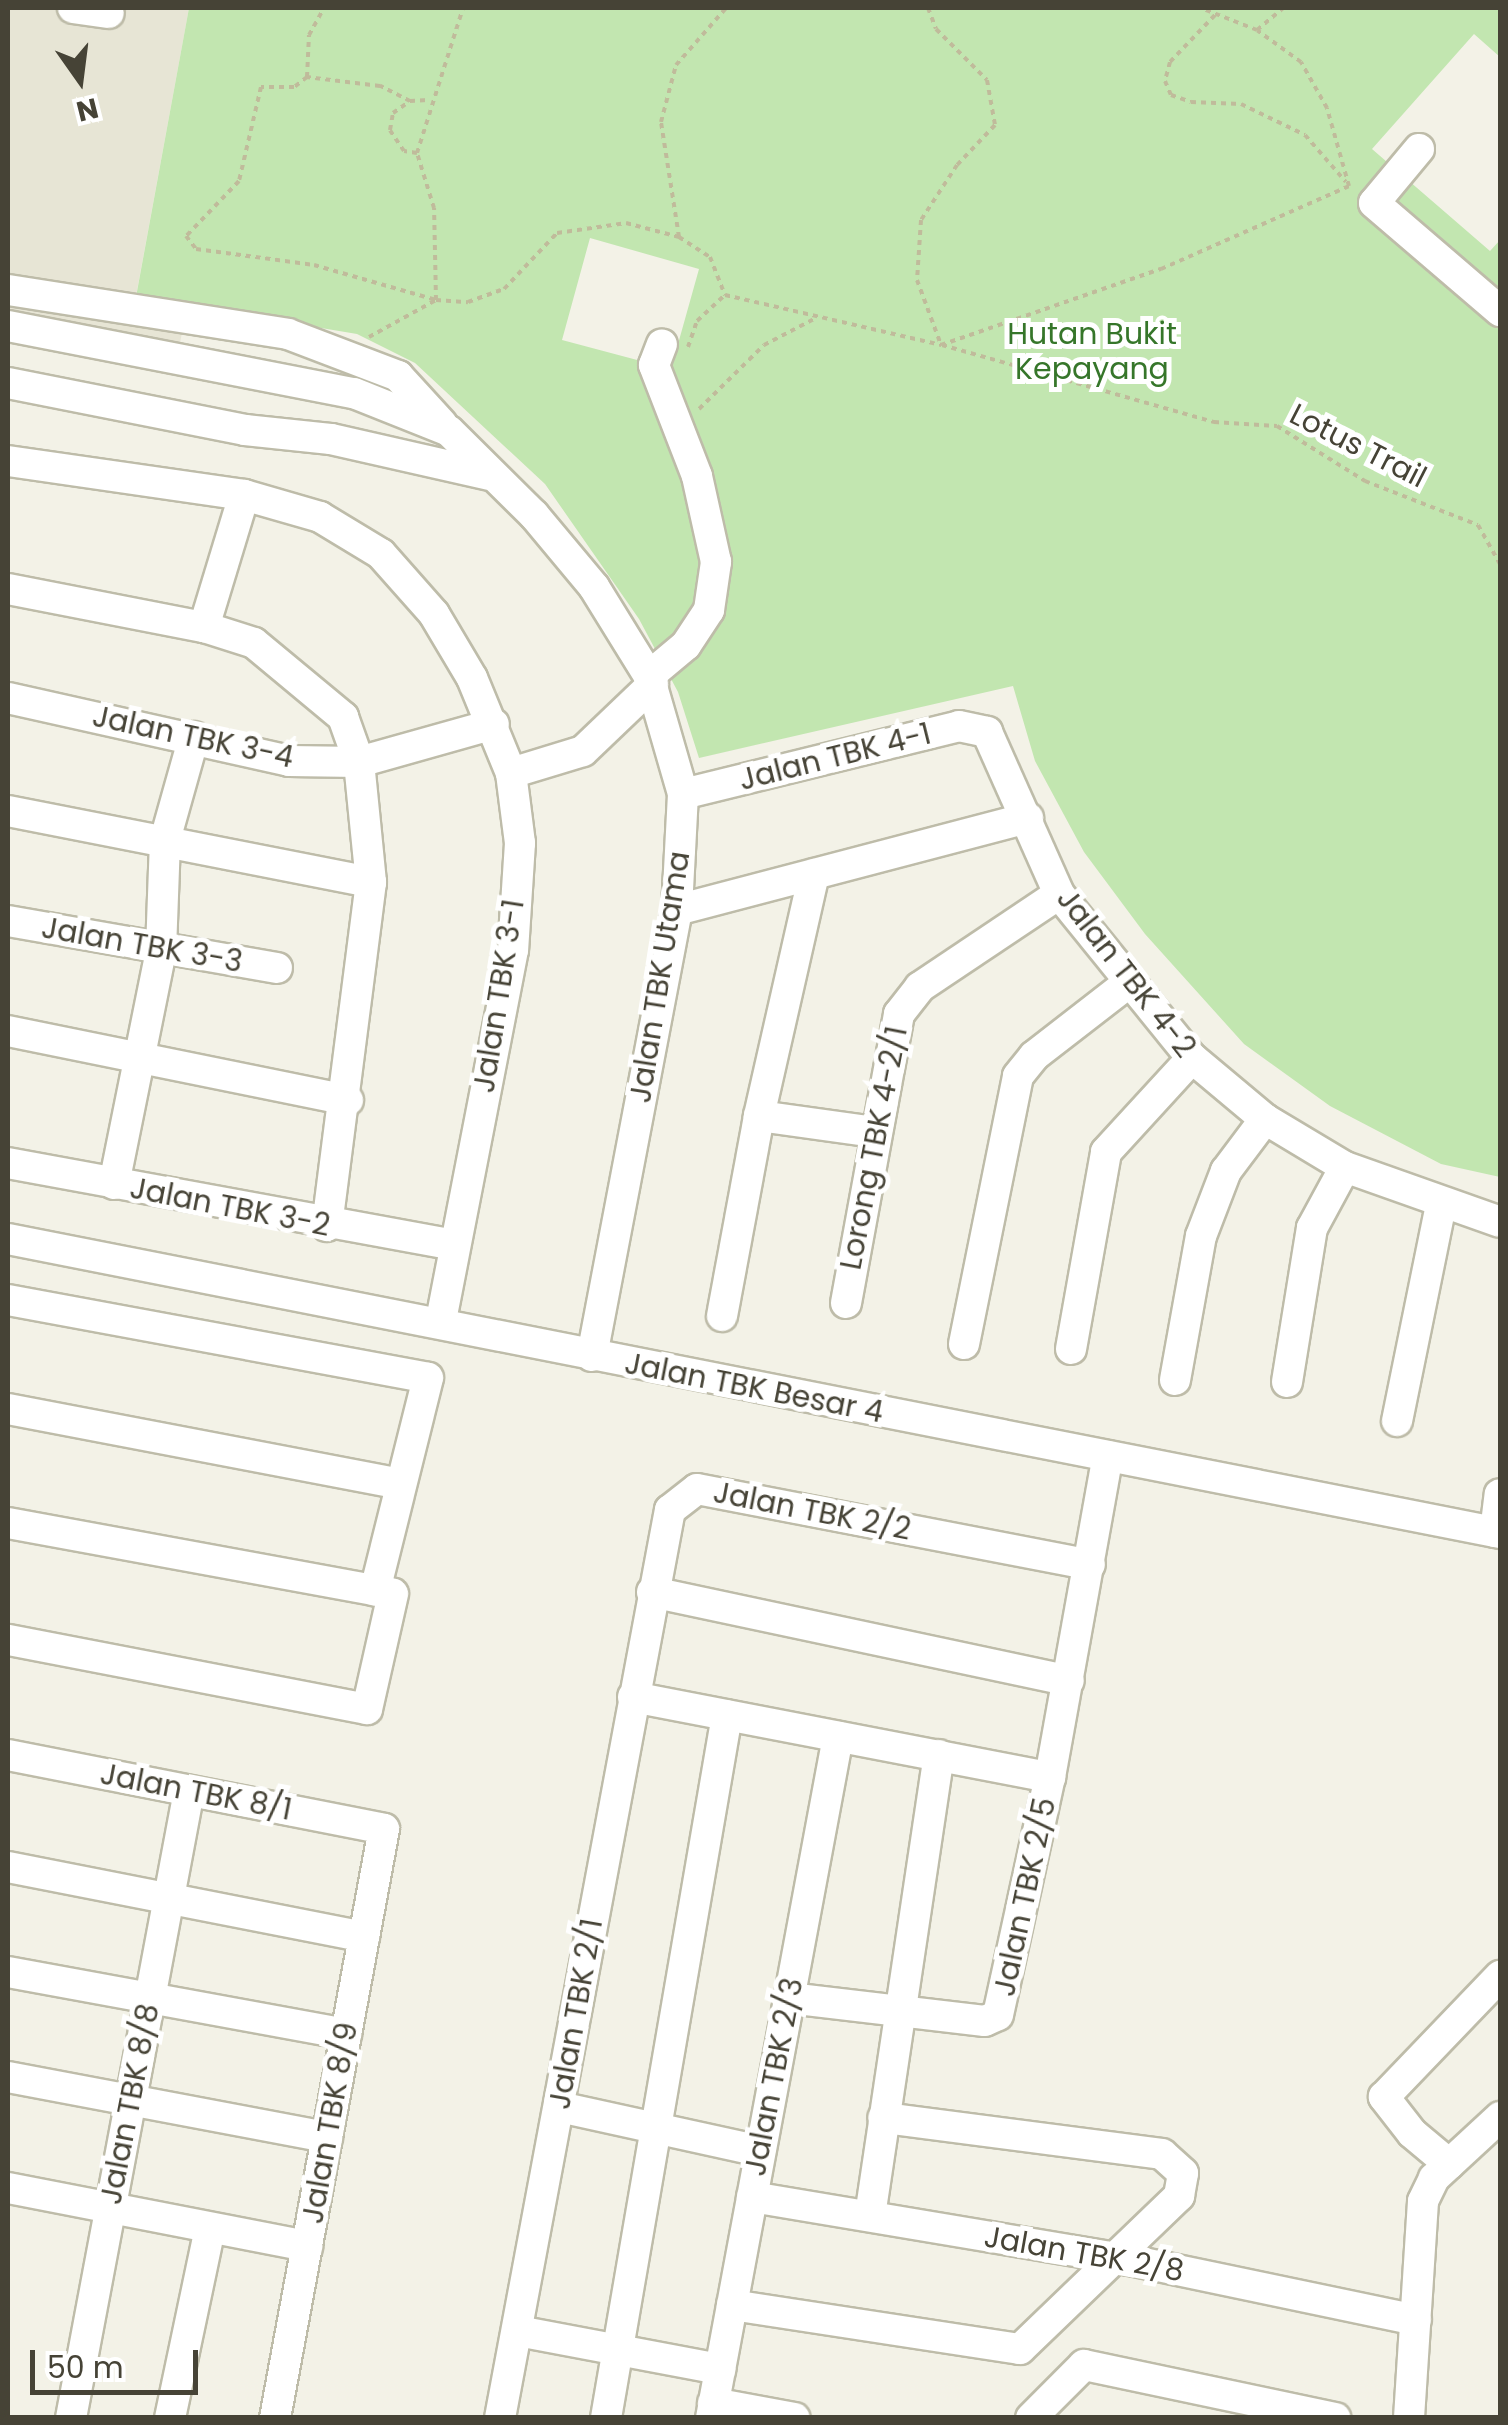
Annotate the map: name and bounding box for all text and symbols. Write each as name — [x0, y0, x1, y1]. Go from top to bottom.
north arrow — [30, 30, 130, 130]
text: N — [72, 88, 102, 131]
park label: Hutan Bukit Kepayang — [1007, 316, 1177, 386]
street label: Lotus Trail — [1284, 396, 1432, 496]
street label: Jalan TBK 3-4 — [89, 698, 297, 776]
street label: Jalan TBK 4-1 — [735, 716, 935, 798]
street label: Jalan TBK Utama — [622, 849, 698, 1105]
street label: Jalan TBK 4-2 — [1049, 881, 1203, 1065]
street label: Jalan TBK 3-1 — [466, 897, 532, 1095]
street label: Jalan TBK 3-3 — [39, 910, 245, 980]
street label: Lorong TBK 4-2/1 — [833, 1023, 915, 1273]
street label: Jalan TBK 3-2 — [127, 1170, 333, 1244]
street label: Jalan TBK Besar 4 — [622, 1345, 886, 1431]
street label: Jalan TBK 2/2 — [710, 1474, 914, 1548]
street label: Jalan TBK 8/1 — [97, 1756, 295, 1828]
street label: Jalan TBK 2/5 — [986, 1794, 1064, 2000]
street label: Jalan TBK 2/1 — [542, 1916, 610, 2112]
street label: Jalan TBK 2/3 — [737, 1975, 811, 2179]
street label: Jalan TBK 8/8 — [93, 2001, 167, 2207]
street label: Jalan TBK 8/9 — [295, 2020, 365, 2226]
street label: Jalan TBK 2/8 — [981, 2219, 1187, 2289]
scale bar — [35, 2330, 202, 2392]
text: 50 m — [47, 2346, 124, 2389]

